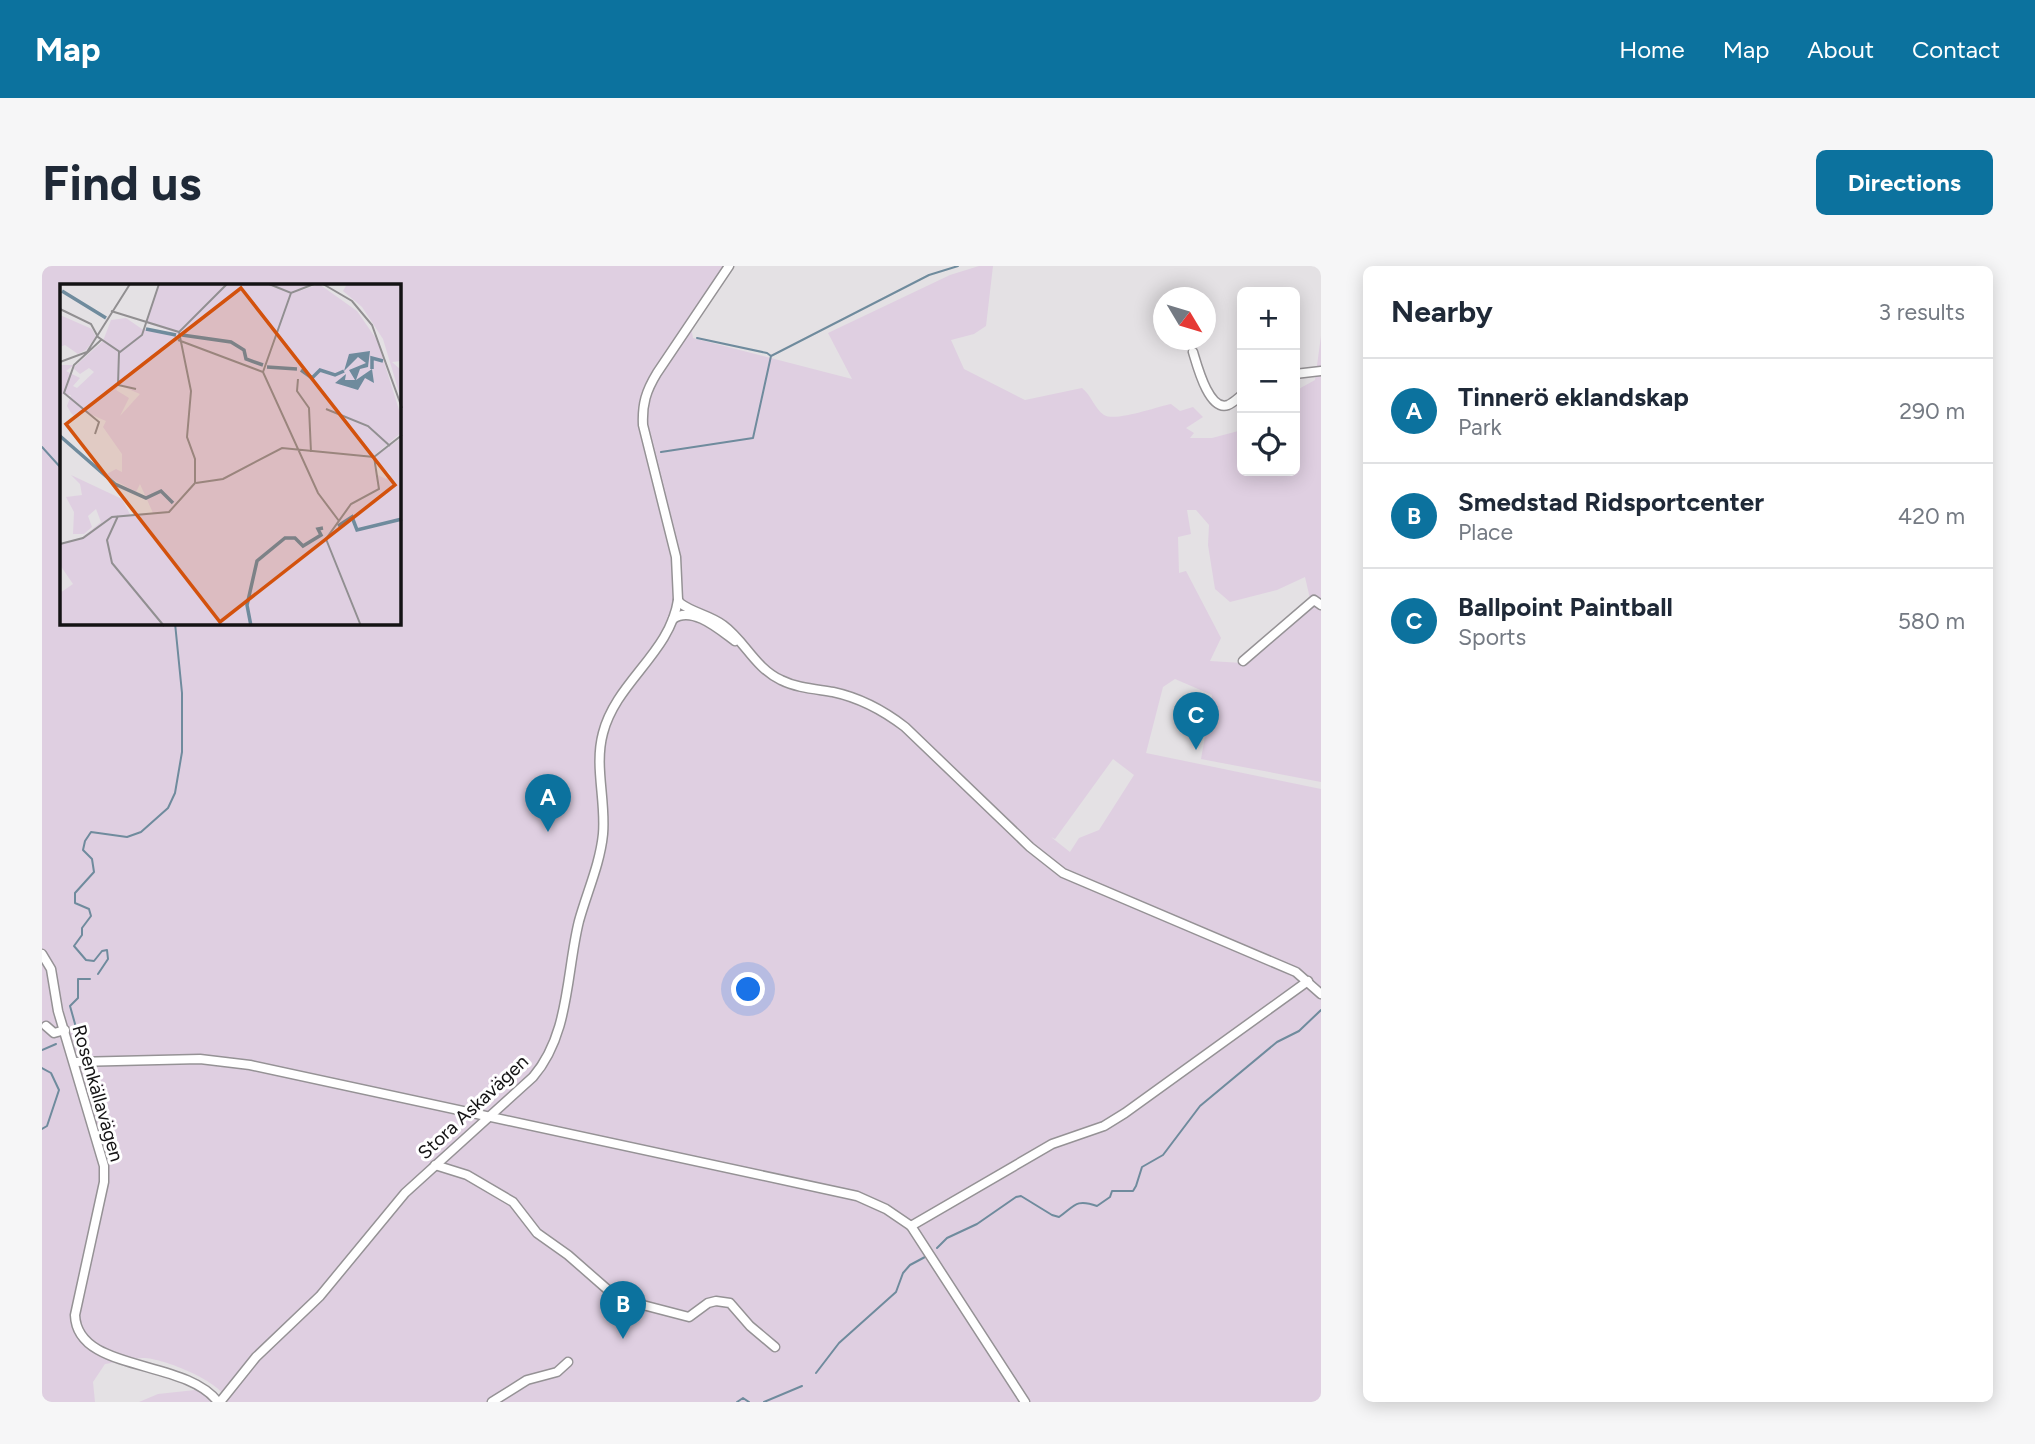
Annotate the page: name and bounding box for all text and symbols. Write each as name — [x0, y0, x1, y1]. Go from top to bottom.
text: Map — [35, 30, 101, 69]
text: Home — [1619, 35, 1685, 64]
text: Map — [1723, 35, 1769, 64]
text: About — [1807, 35, 1874, 64]
text: Contact — [1912, 35, 2000, 64]
button: Directions — [1816, 150, 1993, 215]
text: Find us — [42, 153, 201, 212]
inset map — [60, 284, 401, 625]
north arrow — [1153, 287, 1216, 350]
map controls — [1237, 287, 1300, 476]
button: + — [1237, 287, 1300, 350]
text: Nearby — [1391, 293, 1493, 330]
text: 3 results — [1878, 298, 1965, 326]
button: − — [1237, 350, 1300, 413]
text: Tinnerö eklandskap — [1458, 381, 1689, 413]
text: A — [1406, 397, 1422, 425]
text: 290 m — [1899, 397, 1965, 425]
button: locate — [1237, 413, 1300, 476]
text: Park — [1458, 413, 1502, 441]
text: Smedstad Ridsportcenter — [1458, 486, 1764, 518]
text: B — [1407, 502, 1421, 530]
text: 420 m — [1898, 502, 1965, 530]
text: Place — [1458, 518, 1513, 546]
text: Ballpoint Paintball — [1458, 591, 1673, 623]
text: C — [1406, 607, 1422, 635]
text: 580 m — [1898, 607, 1965, 635]
text: Sports — [1458, 623, 1526, 651]
pin: C — [1173, 692, 1219, 750]
pin: A — [525, 774, 571, 832]
your location — [731, 972, 765, 1006]
street label: Rosenkällavägen — [67, 1022, 129, 1164]
street label: Stora Askavägen — [413, 1050, 533, 1164]
pin: B — [600, 1281, 646, 1339]

